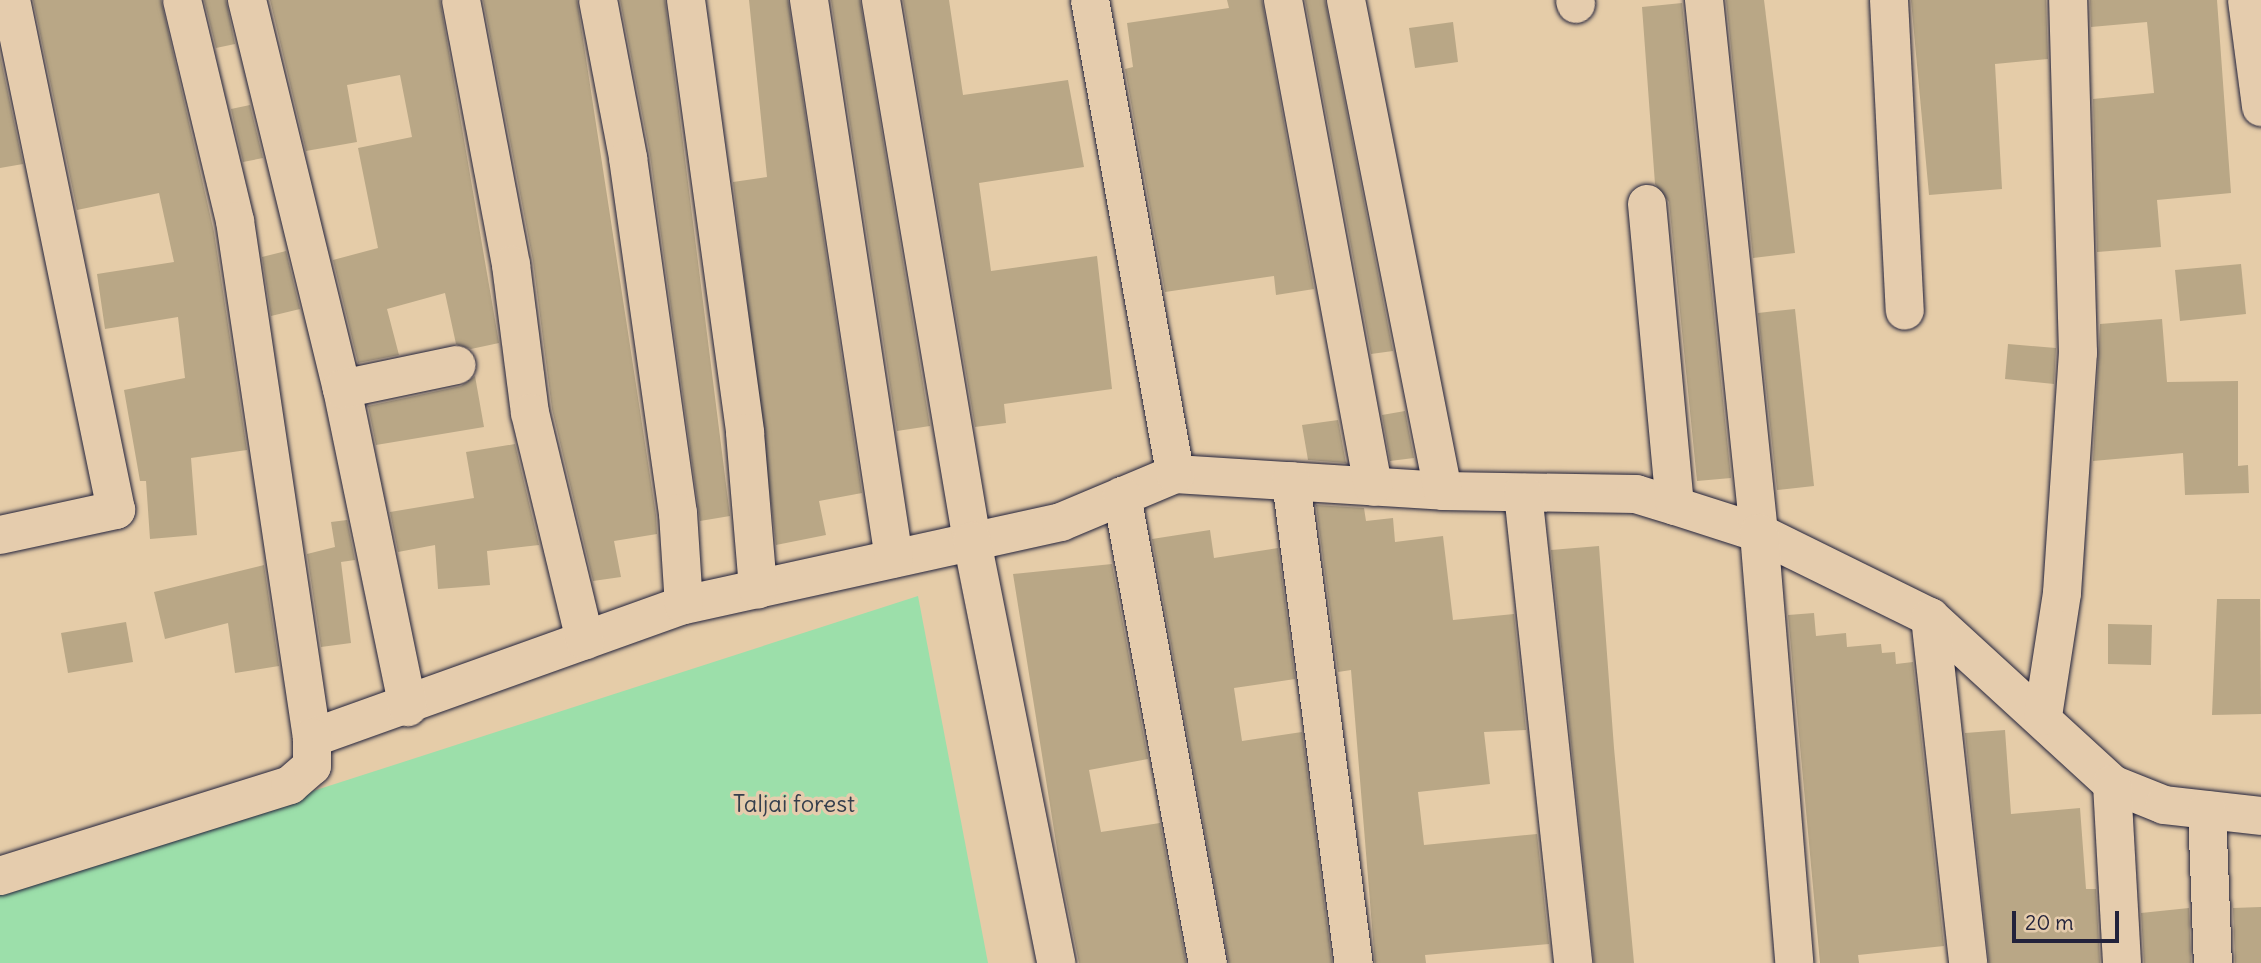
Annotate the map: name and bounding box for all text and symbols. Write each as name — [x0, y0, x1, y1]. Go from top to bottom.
park label: Taljai forest — [733, 790, 855, 818]
scale bar — [2016, 897, 2123, 941]
text: 20 m — [2025, 909, 2074, 936]

